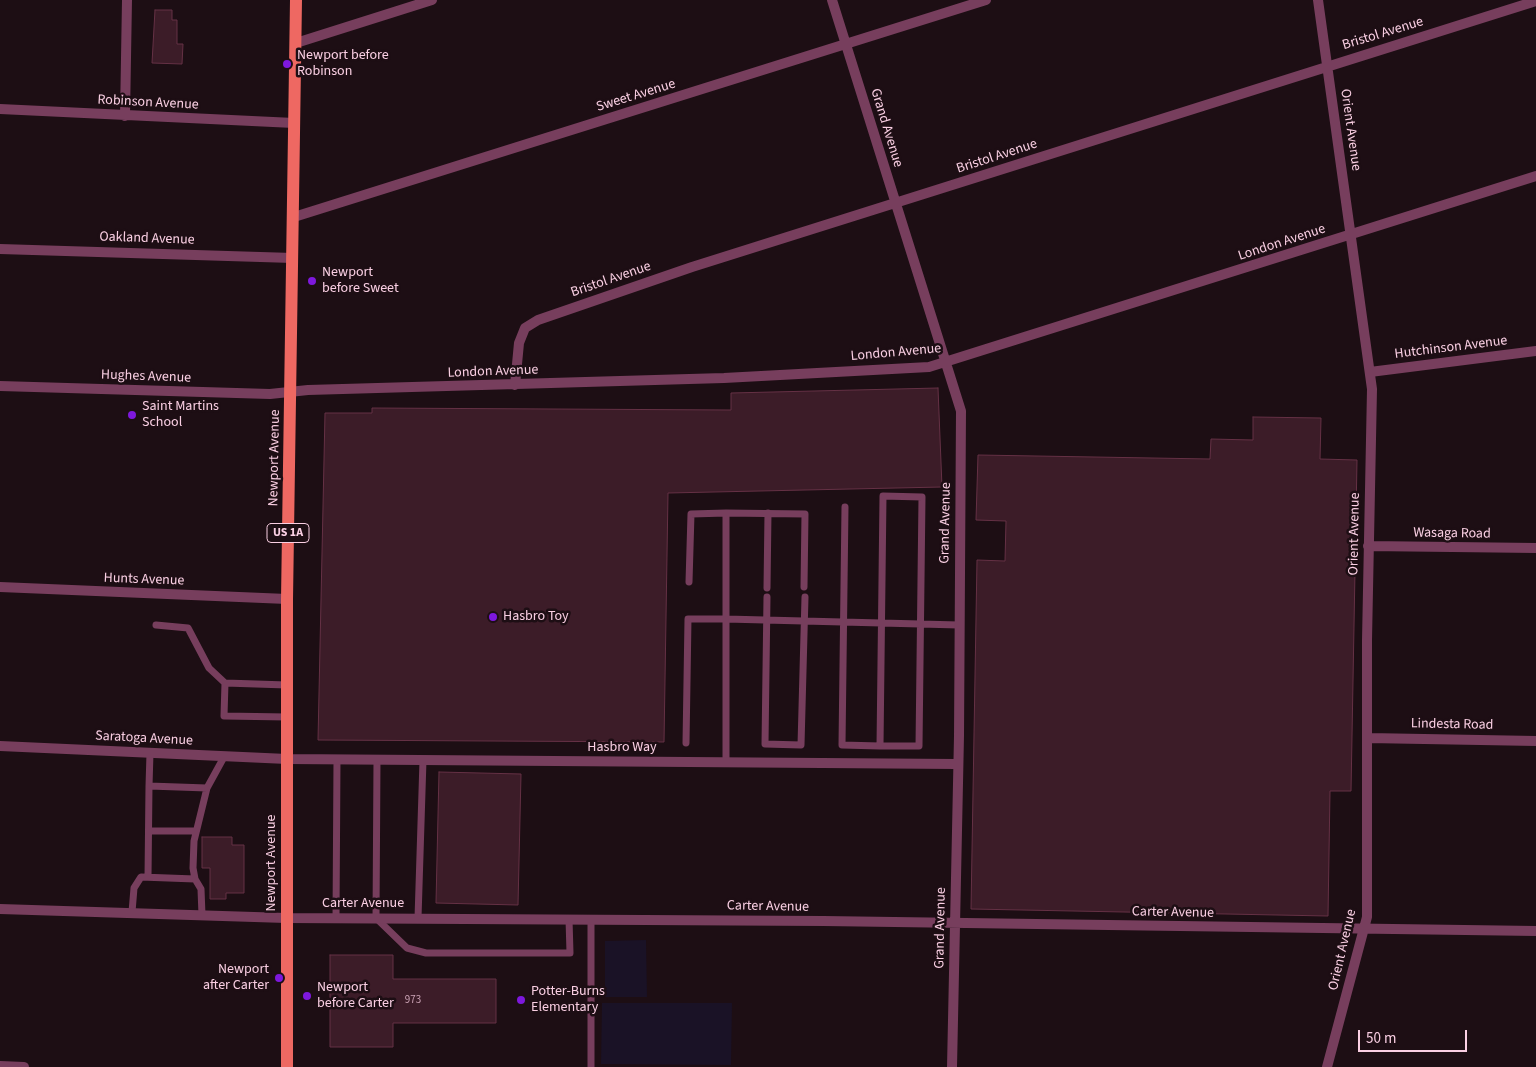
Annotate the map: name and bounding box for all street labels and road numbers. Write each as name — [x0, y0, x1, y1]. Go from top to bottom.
street label: Bristol Avenue — [1340, 14, 1426, 54]
street label: Sweet Avenue — [594, 76, 678, 116]
street label: Grand Avenue — [866, 87, 906, 169]
street label: Orient Avenue — [1336, 88, 1364, 172]
street label: Robinson Avenue — [97, 92, 199, 114]
street label: Bristol Avenue — [955, 136, 1039, 178]
street label: London Avenue — [1236, 221, 1328, 265]
street label: Oakland Avenue — [99, 229, 195, 249]
street label: Bristol Avenue — [569, 258, 653, 302]
street label: Hutchinson Avenue — [1394, 333, 1508, 363]
street label: London Avenue — [850, 341, 942, 365]
street label: London Avenue — [447, 362, 539, 382]
street label: Hughes Avenue — [101, 367, 191, 387]
street label: Newport Avenue — [266, 409, 284, 507]
street label: Grand Avenue — [937, 482, 955, 564]
street label: Orient Avenue — [1346, 492, 1364, 576]
road number: US 1A — [267, 524, 309, 542]
street label: Wasaga Road — [1413, 525, 1491, 543]
street label: Hunts Avenue — [103, 570, 185, 590]
street label: Lindesta Road — [1411, 716, 1493, 734]
street label: Saratoga Avenue — [95, 728, 193, 750]
street label: Hasbro Way — [587, 740, 657, 756]
street label: Newport Avenue — [264, 814, 280, 912]
street label: Grand Avenue — [932, 887, 950, 969]
street label: Carter Avenue — [322, 896, 404, 912]
street label: Carter Avenue — [727, 898, 809, 916]
street label: Carter Avenue — [1132, 904, 1214, 922]
street label: Orient Avenue — [1325, 908, 1361, 992]

